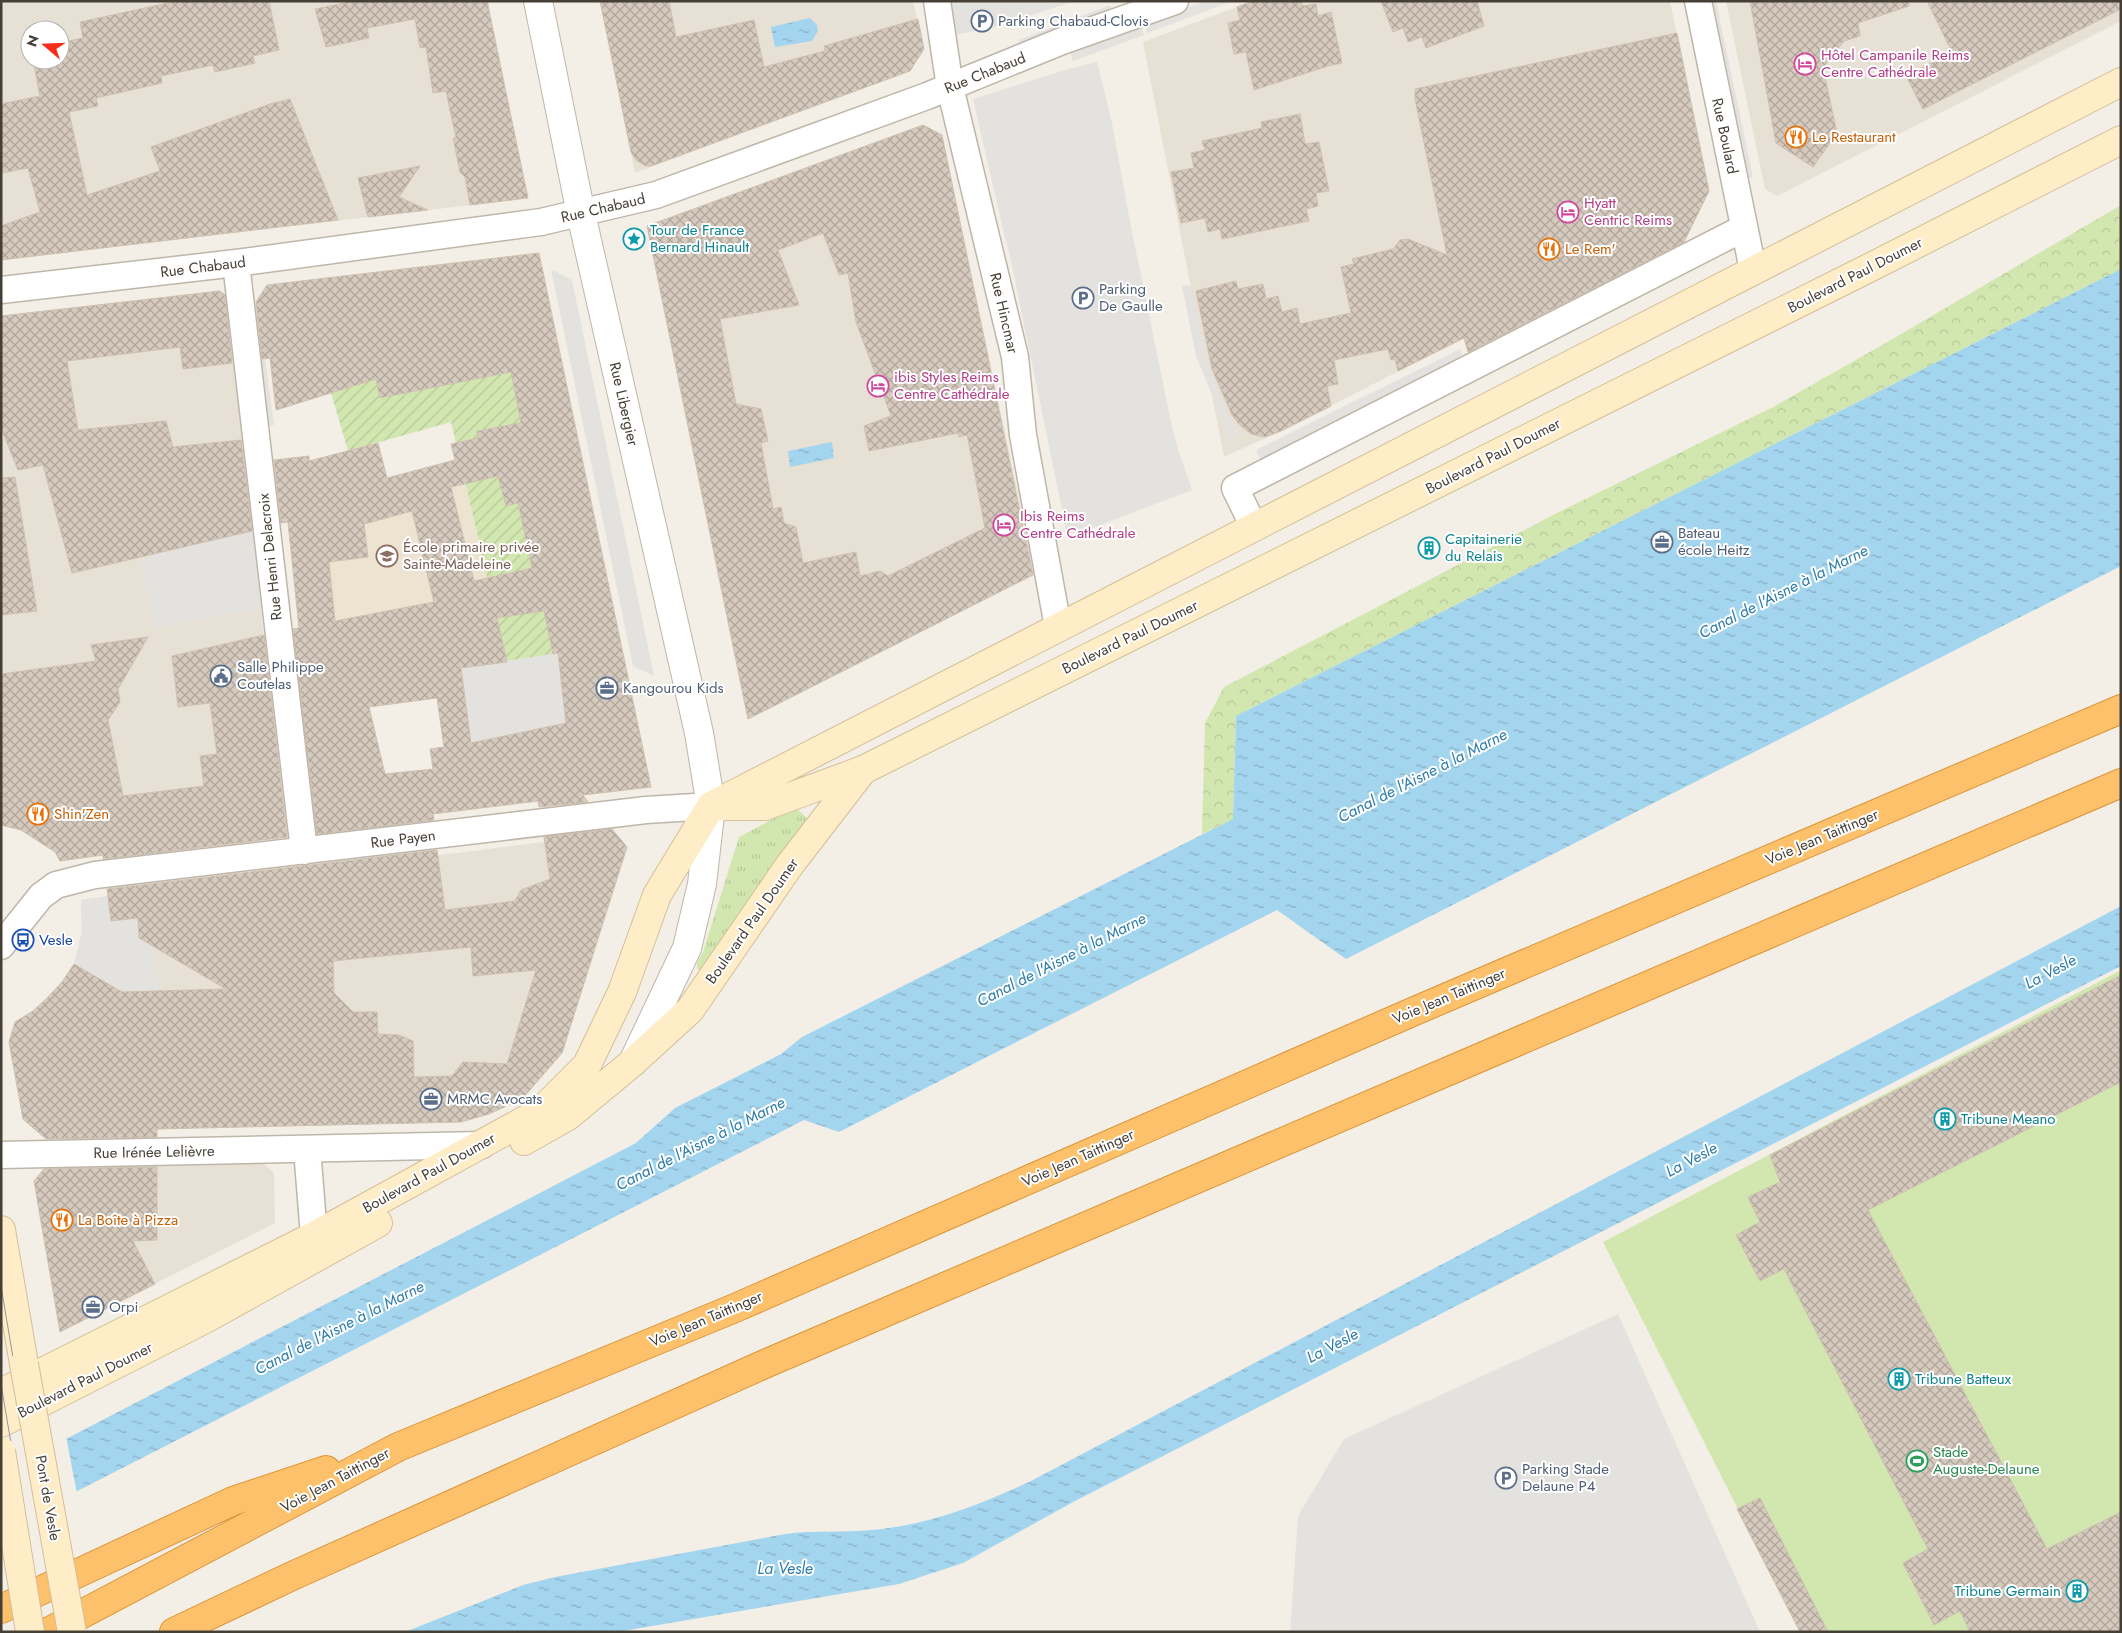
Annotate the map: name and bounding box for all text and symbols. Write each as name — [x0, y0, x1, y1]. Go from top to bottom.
parking icon: Parking Chabaud-Clovis — [970, 9, 994, 33]
place label: Parking Chabaud-Clovis — [998, 10, 1149, 32]
north arrow — [20, 20, 70, 70]
text: N — [21, 32, 44, 49]
place label: Hôtel Campanile Reims Centre Cathédrale — [1821, 44, 1969, 83]
street label: Rue Chabaud — [941, 47, 1029, 99]
hotel icon: Hôtel Campanile Reims Centre Cathédrale — [1793, 52, 1817, 76]
street label: Rue Boulard — [1706, 96, 1744, 176]
restaurant icon: Le Restaurant — [1784, 125, 1808, 149]
place label: Le Restaurant — [1812, 126, 1896, 148]
street label: Rue Chabaud — [559, 188, 647, 228]
place label: Hyatt Centric Reims — [1584, 192, 1672, 231]
hotel icon: Hyatt Centric Reims — [1556, 200, 1580, 224]
place label: Tour de France Bernard Hinault — [650, 219, 750, 258]
place icon: Tour de France Bernard Hinault — [622, 227, 646, 251]
street label: Boulevard Paul Doumer — [1784, 231, 1927, 319]
restaurant icon: Le Rem' — [1537, 237, 1561, 261]
place label: Le Rem' — [1565, 238, 1616, 260]
street label: Rue Chabaud — [159, 251, 247, 283]
street label: Rue Hincmar — [984, 270, 1024, 356]
place label: Parking De Gaulle — [1099, 278, 1163, 317]
parking icon: Parking De Gaulle — [1071, 286, 1095, 310]
street label: Rue Libergier — [604, 360, 645, 449]
place label: ibis Styles Reims Centre Cathédrale — [894, 366, 1010, 405]
hotel icon: ibis Styles Reims Centre Cathédrale — [866, 374, 890, 398]
street label: Boulevard Paul Doumer — [1422, 412, 1565, 500]
street label: Rue Henri Delacroix — [252, 492, 288, 622]
place label: Ibis Reims Centre Cathédrale — [1020, 505, 1136, 544]
hotel icon: Ibis Reims Centre Cathédrale — [992, 513, 1016, 537]
place label: Bateau école Heitz — [1678, 522, 1750, 561]
place label: Capitainerie du Relais — [1445, 528, 1522, 567]
office icon: Bateau école Heitz — [1650, 530, 1674, 554]
place label: École primaire privée Sainte-Madeleine — [403, 536, 540, 575]
building icon: Capitainerie du Relais — [1417, 536, 1441, 560]
water label: Canal de l'Aisne à la Marne — [1695, 539, 1872, 644]
school or university icon: École primaire privée Sainte-Madeleine — [375, 544, 399, 568]
street label: Boulevard Paul Doumer — [1058, 594, 1203, 680]
place label: Salle Philippe Coutelas — [237, 656, 324, 695]
public building icon: Salle Philippe Coutelas — [209, 664, 233, 688]
office icon: Kangourou Kids — [595, 676, 619, 700]
place label: Kangourou Kids — [623, 677, 724, 699]
water label: Canal de l'Aisne à la Marne — [1334, 723, 1511, 828]
restaurant icon: Shin'Zen — [26, 802, 50, 826]
place label: Shin'Zen — [54, 803, 109, 825]
street label: Voie Jean Taittinger — [1762, 803, 1883, 871]
street label: Rue Payen — [369, 824, 437, 854]
street label: Boulevard Paul Doumer — [700, 853, 804, 988]
water label: Canal de l'Aisne à la Marne — [973, 907, 1150, 1012]
bus stop icon: Vesle — [11, 928, 35, 952]
place label: Vesle — [39, 929, 73, 951]
water label: La Vesle — [2020, 948, 2080, 995]
street label: Voie Jean Taittinger — [1389, 962, 1510, 1030]
office icon: MRMC Avocats — [419, 1087, 443, 1111]
place label: MRMC Avocats — [447, 1088, 542, 1110]
water label: Canal de l'Aisne à la Marne — [612, 1091, 789, 1196]
building icon: Tribune Meano — [1933, 1107, 1957, 1131]
place label: Tribune Meano — [1961, 1108, 2056, 1130]
street label: Voie Jean Taittinger — [1018, 1123, 1138, 1193]
street label: Boulevard Paul Doumer — [358, 1127, 500, 1219]
water label: La Vesle — [1661, 1136, 1721, 1183]
street label: Rue Irénée Lelièvre — [93, 1140, 215, 1164]
restaurant icon: La Boîte à Pizza — [50, 1208, 74, 1232]
place label: La Boîte à Pizza — [78, 1209, 178, 1231]
water label: Canal de l'Aisne à la Marne — [251, 1275, 428, 1380]
street label: Voie Jean Taittinger — [646, 1285, 767, 1353]
office icon: Orpi — [81, 1295, 105, 1319]
place label: Orpi — [109, 1296, 138, 1318]
water label: La Vesle — [1302, 1322, 1362, 1369]
street label: Boulevard Paul Doumer — [14, 1336, 157, 1424]
building icon: Tribune Batteux — [1887, 1367, 1911, 1391]
place label: Tribune Batteux — [1915, 1368, 2012, 1390]
place label: Stade Auguste-Delaune — [1933, 1441, 2040, 1480]
street label: Voie Jean Taittinger — [276, 1442, 394, 1518]
sports icon: Stade Auguste-Delaune — [1905, 1449, 1929, 1473]
street label: Pont de Vesle — [30, 1454, 66, 1543]
place label: Parking Stade Delaune P4 — [1522, 1458, 1609, 1497]
parking icon: Parking Stade Delaune P4 — [1494, 1466, 1518, 1490]
water label: La Vesle — [757, 1557, 813, 1580]
building icon: Tribune Germain — [2065, 1579, 2089, 1603]
place label: Tribune Germain — [1954, 1580, 2061, 1602]

